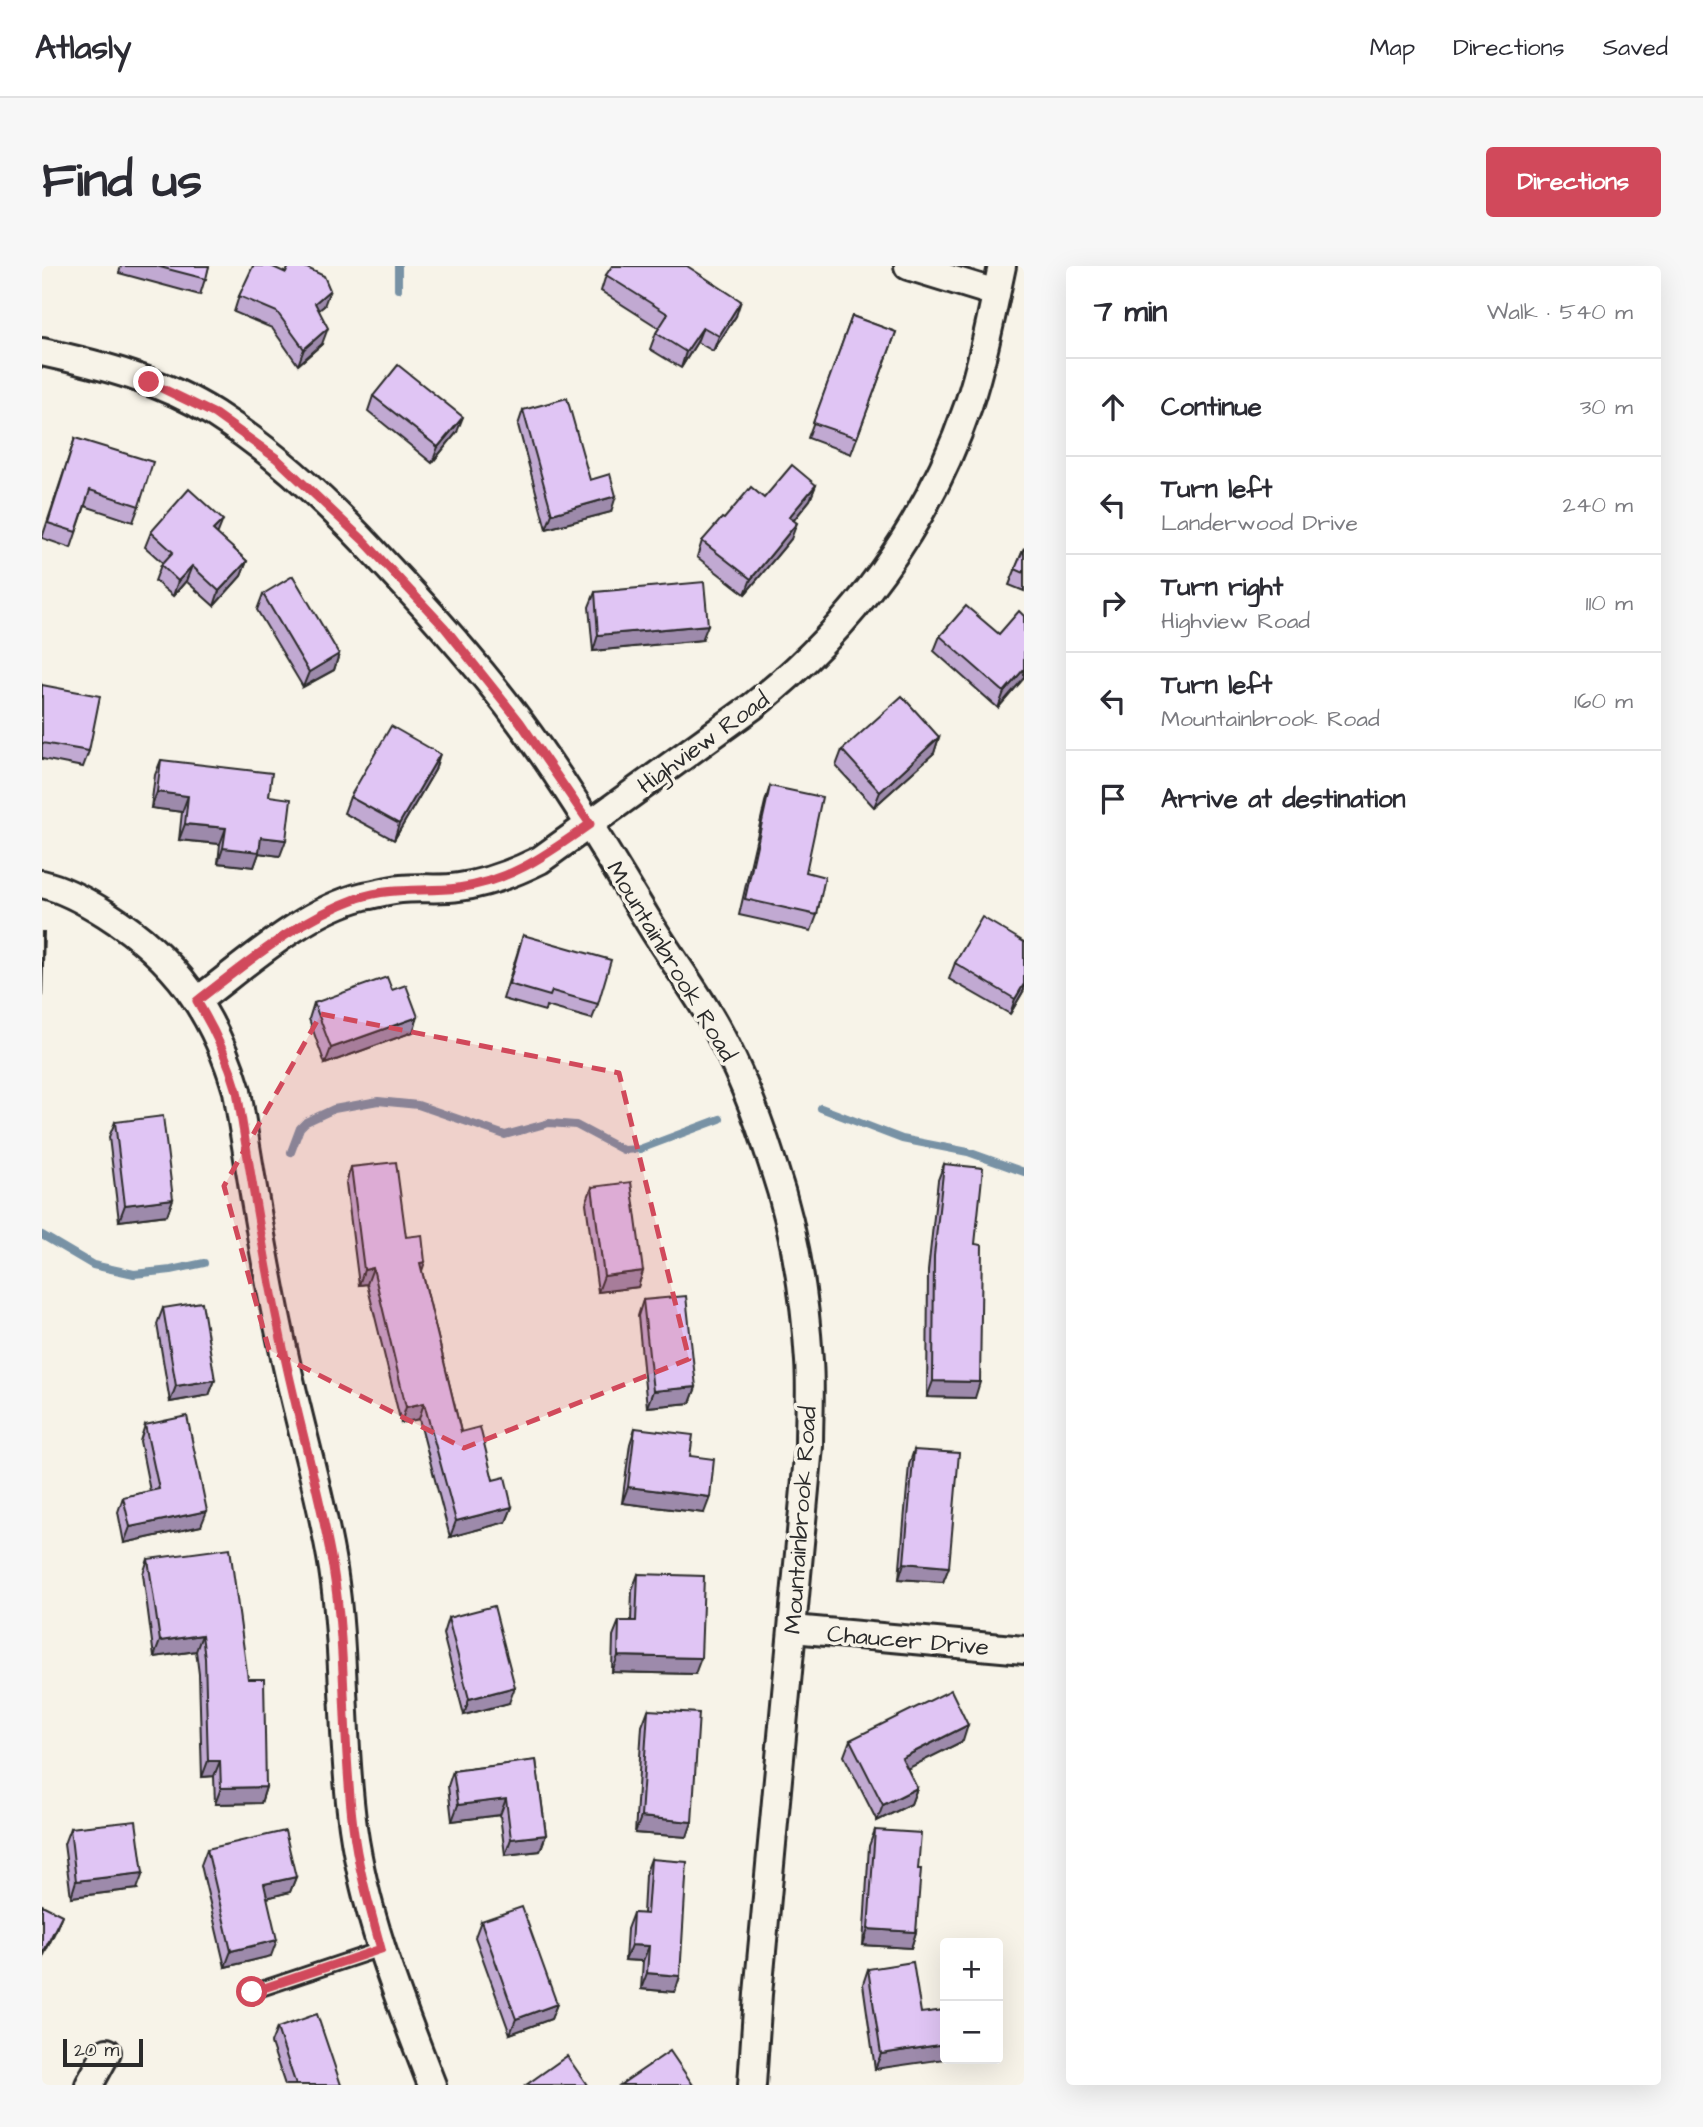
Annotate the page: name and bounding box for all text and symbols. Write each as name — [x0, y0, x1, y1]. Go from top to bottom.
text: Atlasly — [35, 25, 131, 71]
text: Map — [1370, 31, 1415, 65]
text: Directions — [1453, 31, 1565, 65]
text: Saved — [1603, 31, 1668, 65]
button: Directions — [1486, 147, 1661, 217]
text: Find us — [42, 148, 202, 216]
text: 7 min — [1094, 291, 1167, 333]
text: Walk · 540 m — [1487, 296, 1633, 328]
route end — [133, 366, 164, 397]
icon: ahead — [1094, 388, 1132, 426]
text: Continue — [1161, 389, 1262, 425]
text: 30 m — [1580, 391, 1633, 423]
text: Turn left — [1161, 471, 1272, 507]
icon: left — [1094, 486, 1132, 524]
text: 240 m — [1563, 489, 1633, 521]
text: Landerwood Drive — [1161, 507, 1358, 539]
text: Turn right — [1161, 569, 1283, 605]
icon: right — [1094, 584, 1132, 622]
text: 110 m — [1585, 587, 1633, 619]
text: Highview Road — [1161, 605, 1310, 637]
text: Turn left — [1161, 667, 1272, 703]
icon: left — [1094, 682, 1132, 720]
street label: Highview Road — [631, 683, 777, 803]
text: 160 m — [1574, 685, 1633, 717]
text: Mountainbrook Road — [1161, 703, 1380, 735]
icon: arrive — [1094, 780, 1132, 818]
text: Arrive at destination — [1161, 781, 1406, 817]
street label: Mountainbrook Road — [598, 855, 745, 1068]
street label: Mountainbrook Road — [776, 1405, 826, 1635]
street label: Chaucer Drive — [826, 1617, 990, 1665]
map controls — [940, 1938, 1003, 2064]
button: + — [940, 1938, 1003, 2001]
route start — [236, 1976, 267, 2007]
button: − — [940, 2001, 1003, 2064]
scale bar — [63, 2036, 144, 2068]
text: 20 m — [74, 2037, 119, 2064]

